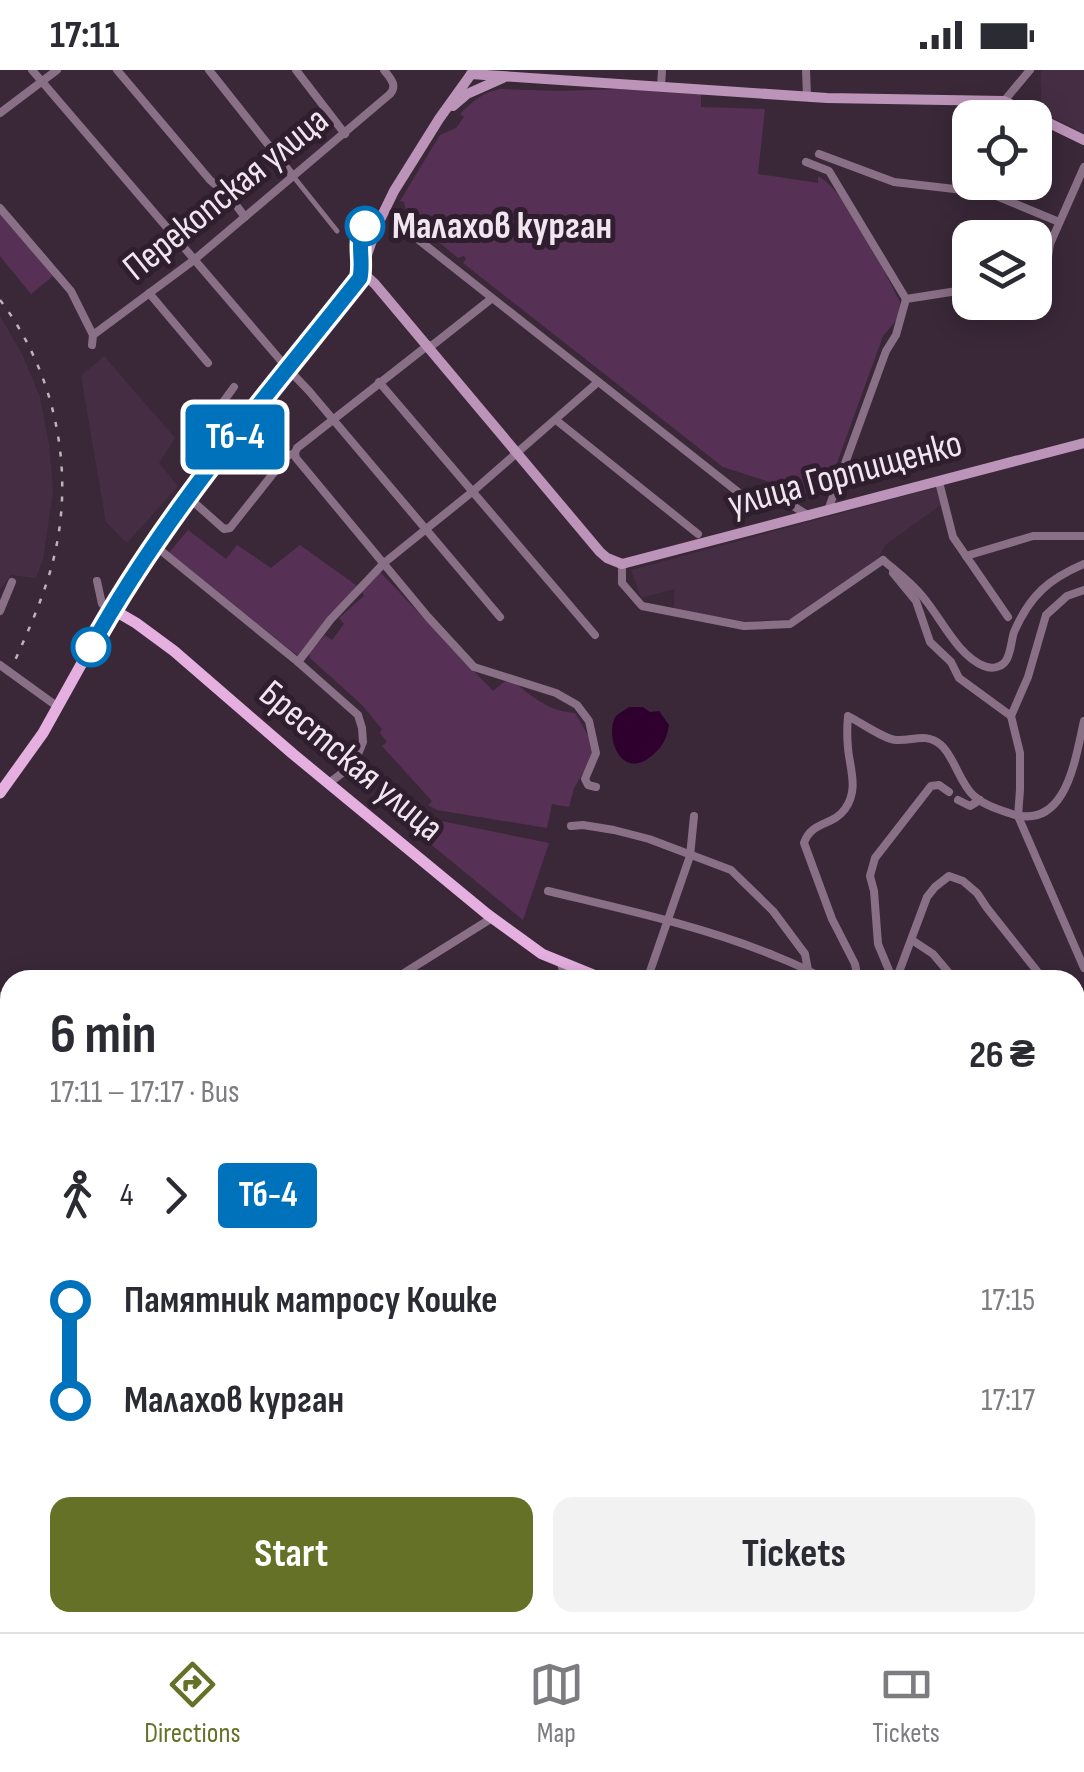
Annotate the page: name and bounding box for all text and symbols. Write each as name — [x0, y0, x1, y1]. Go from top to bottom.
text: 17:11 — [50, 13, 119, 58]
street label: Перекопская улица — [114, 98, 338, 290]
map controls — [952, 100, 1052, 320]
button: locate — [952, 100, 1052, 200]
place label: Малахов курган — [392, 204, 612, 249]
marker: Малахов курган — [346, 207, 384, 245]
button: layers — [952, 220, 1052, 320]
line badge: Тб-4 — [165, 404, 305, 470]
text: Тб-4 — [205, 416, 265, 459]
street label: улица Горпищенко — [723, 421, 967, 527]
unlabelled marker — [72, 628, 110, 666]
street label: Брестская улица — [250, 671, 452, 851]
text: 6 min — [50, 1002, 157, 1069]
text: 26 ₴ — [969, 1033, 1035, 1078]
text: 17:11 – 17:17 · Bus — [50, 1073, 240, 1112]
icon: walk — [50, 1168, 105, 1223]
icon: forward — [148, 1168, 203, 1223]
text: Тб-4 — [238, 1174, 297, 1217]
text: 4 — [120, 1176, 133, 1215]
text: Памятник матросу Кошке — [124, 1278, 498, 1323]
text: 17:15 — [981, 1281, 1035, 1320]
text: Малахов курган — [124, 1378, 344, 1423]
text: 17:17 — [981, 1381, 1035, 1420]
button: Start — [50, 1497, 533, 1612]
button: Tickets — [553, 1497, 1035, 1612]
tab: Directions — [144, 1657, 240, 1750]
tab: Map — [529, 1657, 584, 1750]
tab: Tickets — [872, 1657, 940, 1750]

